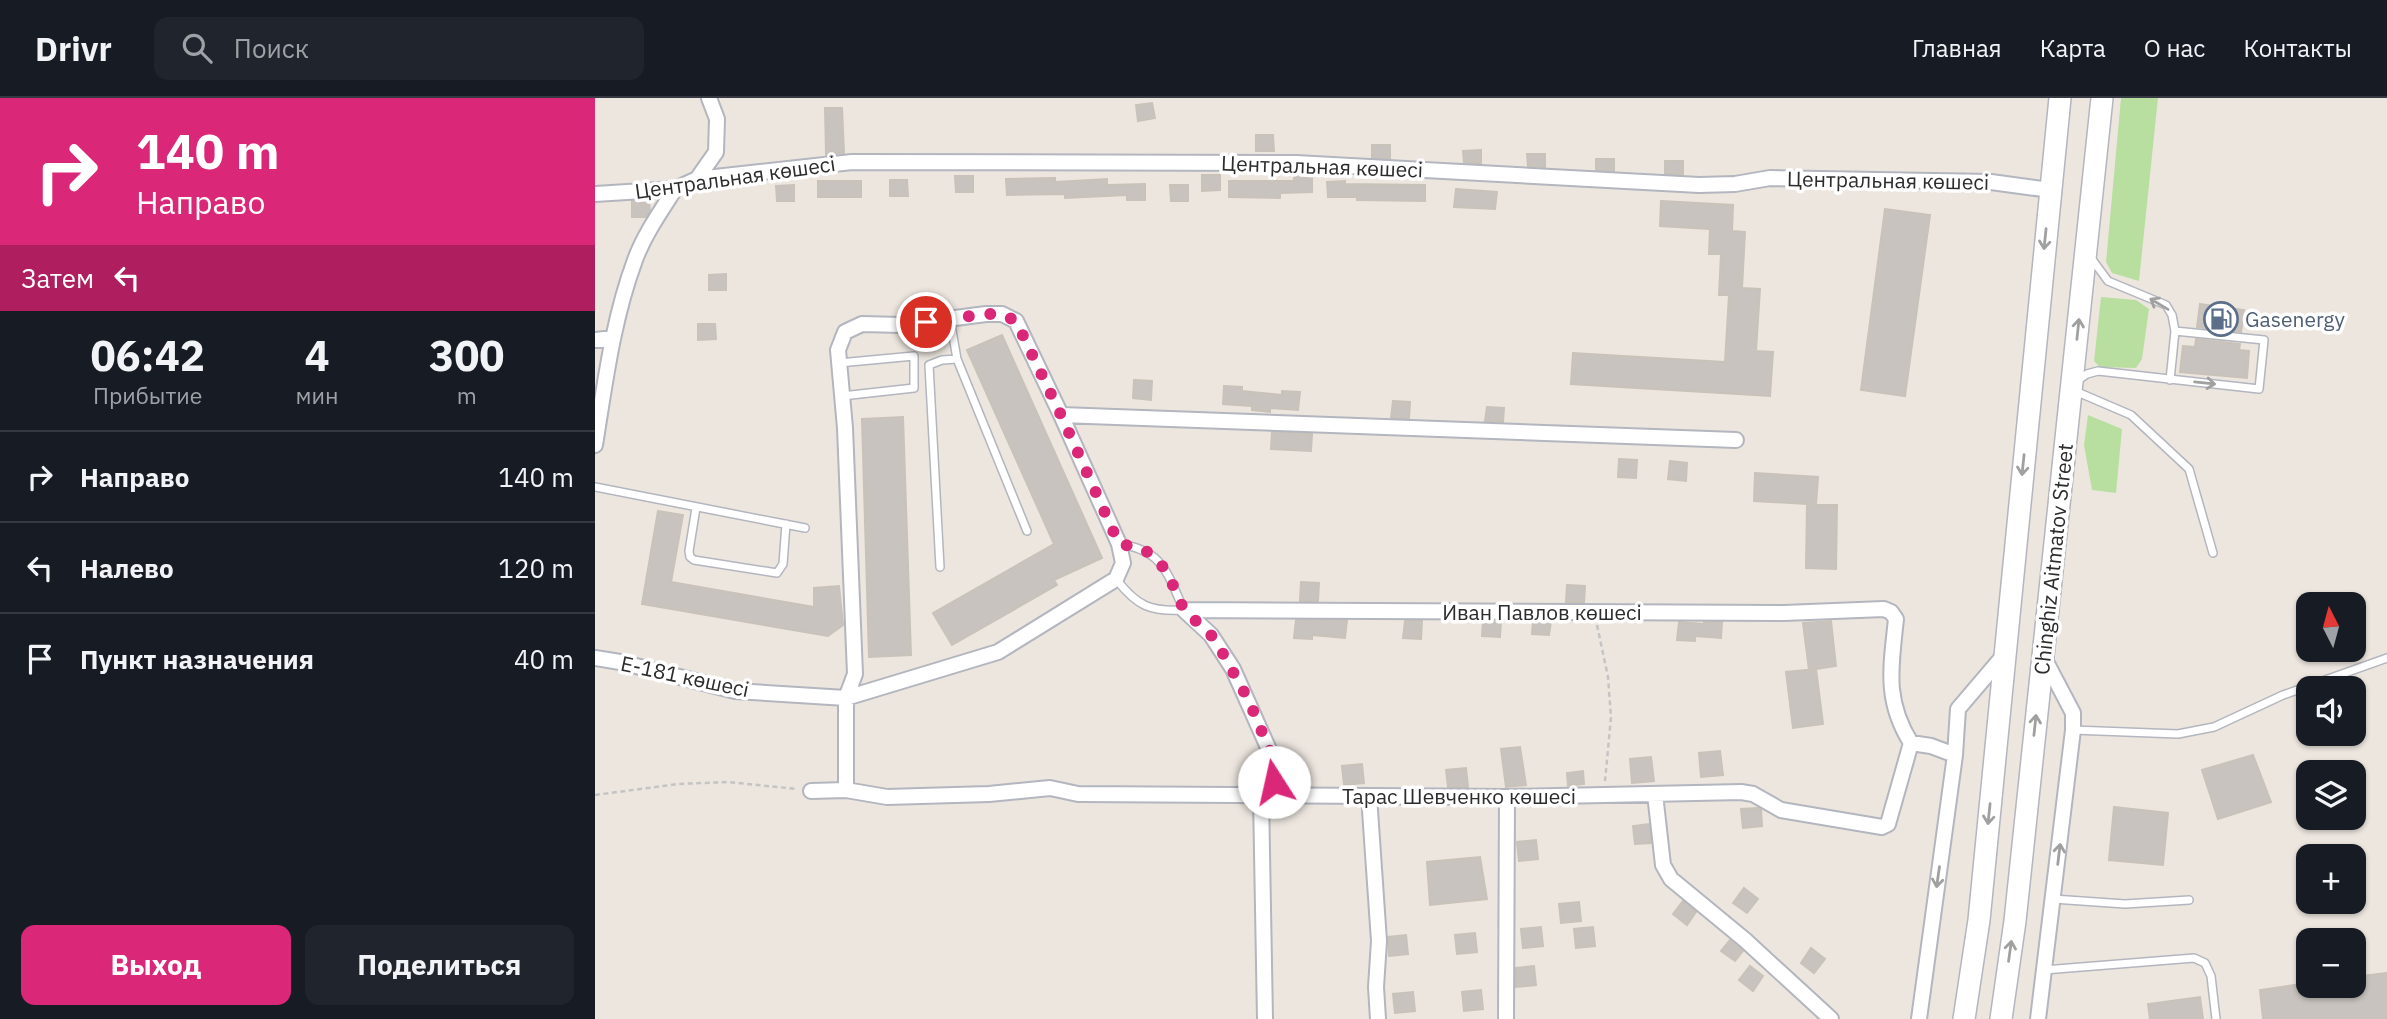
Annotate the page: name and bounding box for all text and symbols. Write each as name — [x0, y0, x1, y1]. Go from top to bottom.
search box — [154, 17, 644, 80]
text: Drivr — [35, 27, 112, 70]
icon: search — [178, 29, 216, 67]
text: Поиск — [234, 31, 309, 65]
text: Главная — [1912, 32, 2002, 64]
text: Карта — [2040, 32, 2106, 64]
text: О нас — [2144, 32, 2205, 64]
text: Контакты — [2243, 32, 2352, 64]
text: 140 m — [136, 119, 280, 182]
icon: right — [21, 126, 112, 217]
street label: Центральная көшесі — [1220, 148, 1424, 184]
street label: Центральная көшесі — [633, 149, 837, 205]
street label: Центральная көшесі — [1787, 164, 1989, 196]
text: Направо — [136, 181, 265, 223]
one-way arrow — [2038, 227, 2051, 250]
icon: left — [108, 259, 146, 297]
text: Затем — [21, 261, 94, 295]
pin — [896, 292, 956, 352]
one-way arrow — [2149, 297, 2169, 311]
fuel station icon: Gasenergy — [2202, 300, 2240, 338]
icon: arrive — [907, 303, 945, 341]
place label: Gasenergy — [2245, 305, 2345, 333]
one-way arrow — [2071, 318, 2084, 340]
text: 06:42 — [90, 328, 205, 383]
text: 4 — [304, 328, 330, 383]
text: 300 — [429, 328, 505, 383]
one-way arrow — [2193, 377, 2216, 390]
text: Прибытие — [93, 380, 202, 410]
text: мин — [295, 380, 339, 410]
text: m — [457, 380, 477, 410]
street label: Chinghiz Aitmatov Street — [2027, 442, 2079, 676]
one-way arrow — [2016, 454, 2029, 476]
icon: right — [21, 458, 59, 496]
text: Направо — [80, 460, 189, 494]
text: 140 m — [498, 460, 574, 494]
icon: left — [21, 549, 59, 587]
text: Налево — [80, 551, 174, 585]
text: 120 m — [498, 551, 574, 585]
north arrow — [2296, 592, 2366, 662]
map controls — [2296, 592, 2366, 998]
street label: Иван Павлов көшесі — [1442, 598, 1642, 626]
icon: arrive — [21, 640, 59, 678]
text: Пункт назначения — [80, 642, 314, 676]
text: 40 m — [514, 642, 574, 676]
street label: Е-181 көшесі — [618, 649, 752, 703]
button: sound — [2296, 676, 2366, 746]
one-way arrow — [2029, 715, 2042, 737]
position arrow — [1237, 745, 1311, 819]
button: layers — [2296, 760, 2366, 830]
street label: Тарас Шевченко көшесі — [1342, 782, 1576, 810]
one-way arrow — [1982, 802, 1995, 825]
one-way arrow — [2052, 843, 2065, 866]
button: + — [2296, 844, 2366, 914]
one-way arrow — [1932, 865, 1945, 887]
button: Выход — [21, 925, 291, 1005]
button: Поделиться — [305, 925, 574, 1005]
button: − — [2296, 928, 2366, 998]
one-way arrow — [2004, 941, 2017, 963]

